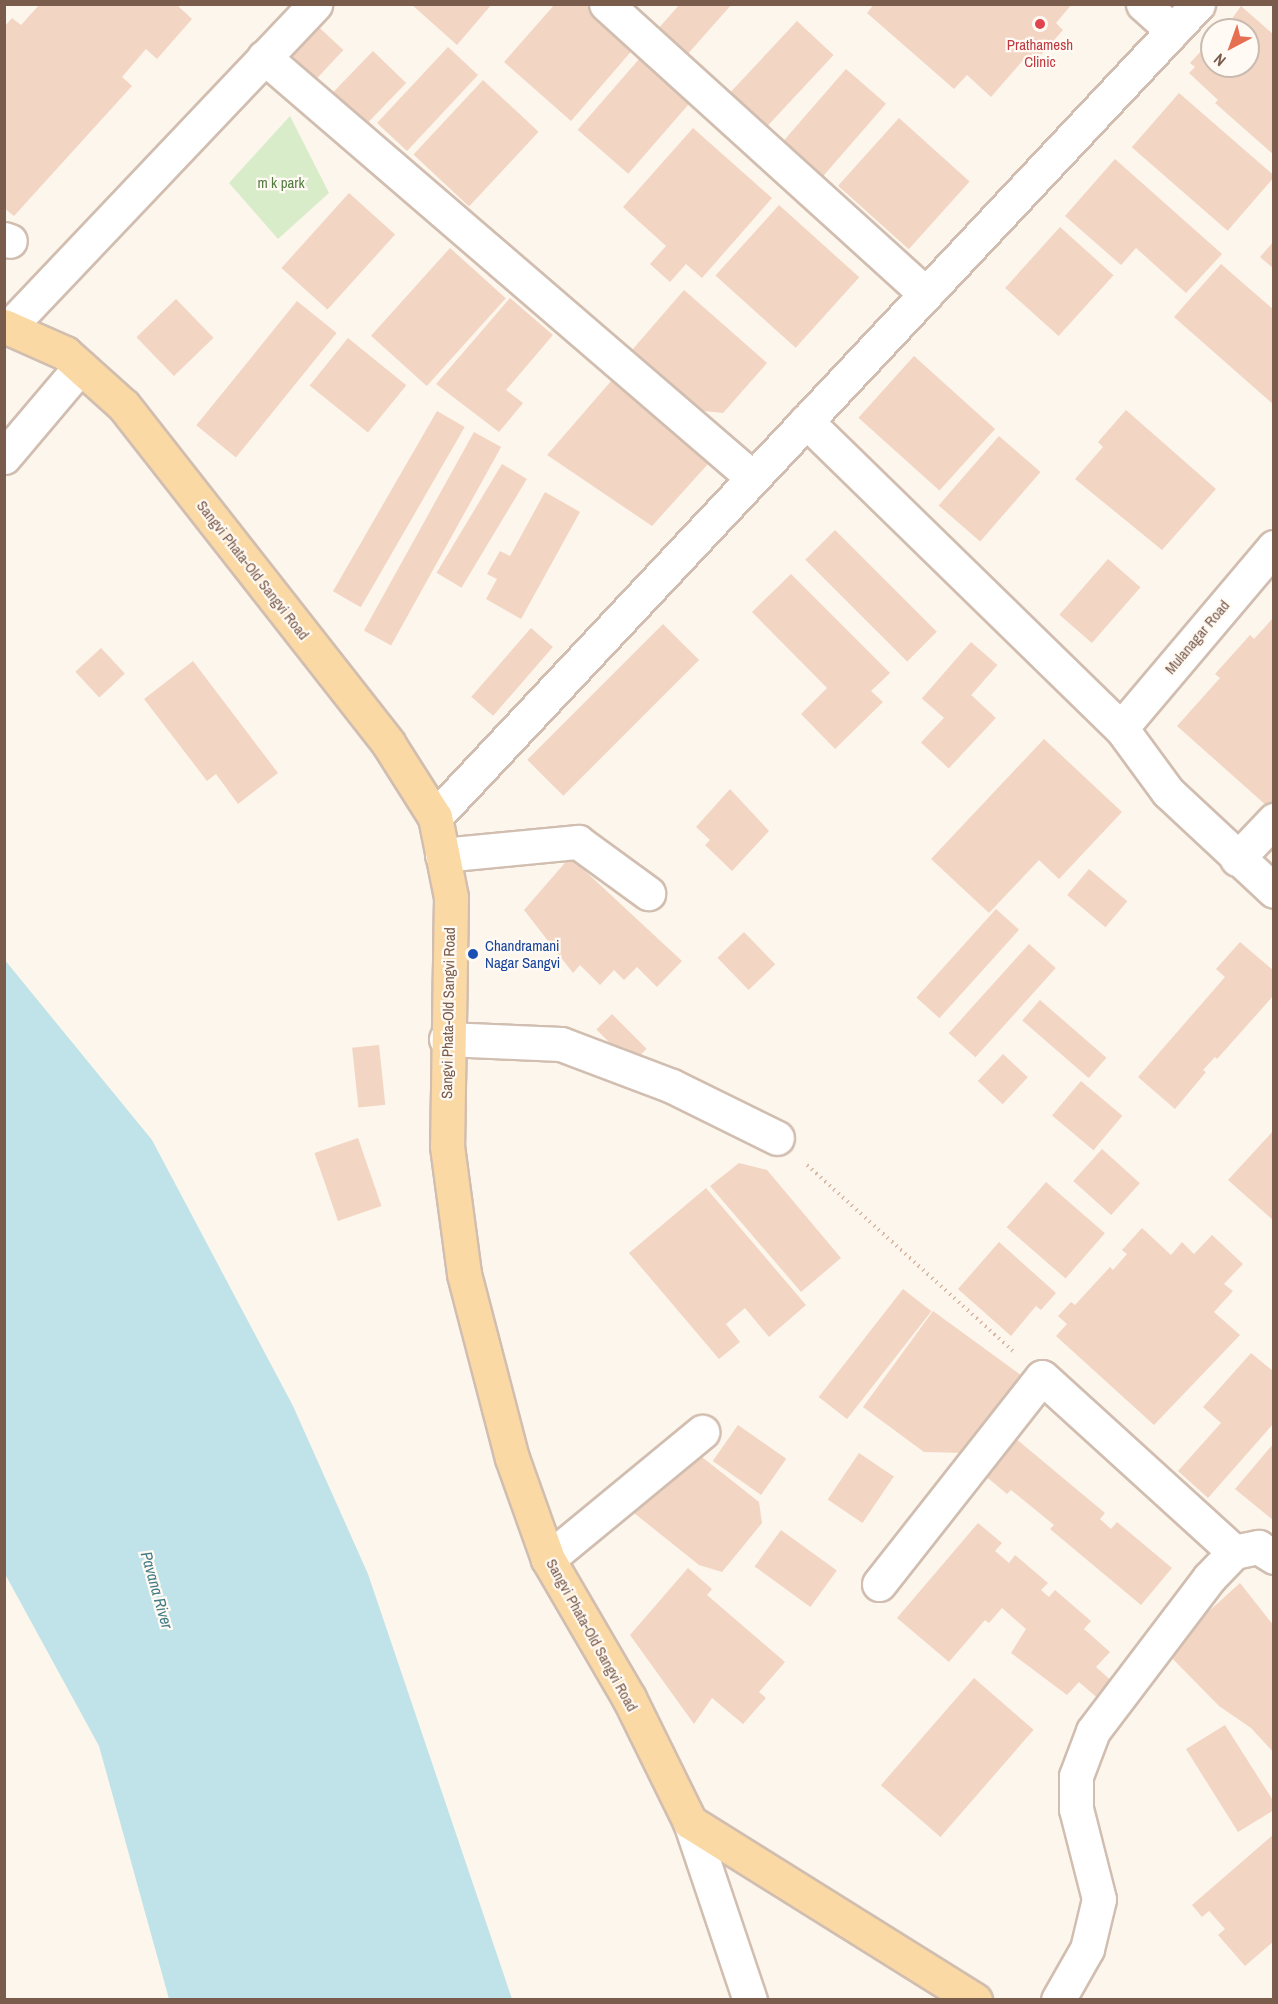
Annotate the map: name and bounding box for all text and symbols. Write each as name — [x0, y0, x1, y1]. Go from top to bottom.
marker: Prathamesh Clinic — [1031, 15, 1049, 33]
north arrow — [1200, 18, 1260, 78]
place label: Prathamesh Clinic — [1007, 35, 1073, 70]
text: N — [1209, 49, 1230, 71]
park label: m k park — [257, 174, 305, 192]
street label: Sangvi Phata-Old Sangvi Road — [193, 497, 313, 643]
street label: Mulanagar Road — [1161, 596, 1233, 678]
street label: Sangvi Phata-Old Sangvi Road — [438, 927, 458, 1099]
place label: Chandramani Nagar Sangvi — [485, 936, 560, 971]
marker: Chandramani Nagar Sangvi — [466, 947, 480, 961]
water label: Pavana River — [137, 1549, 177, 1631]
street label: Sangvi Phata-Old Sangvi Road — [543, 1556, 641, 1714]

